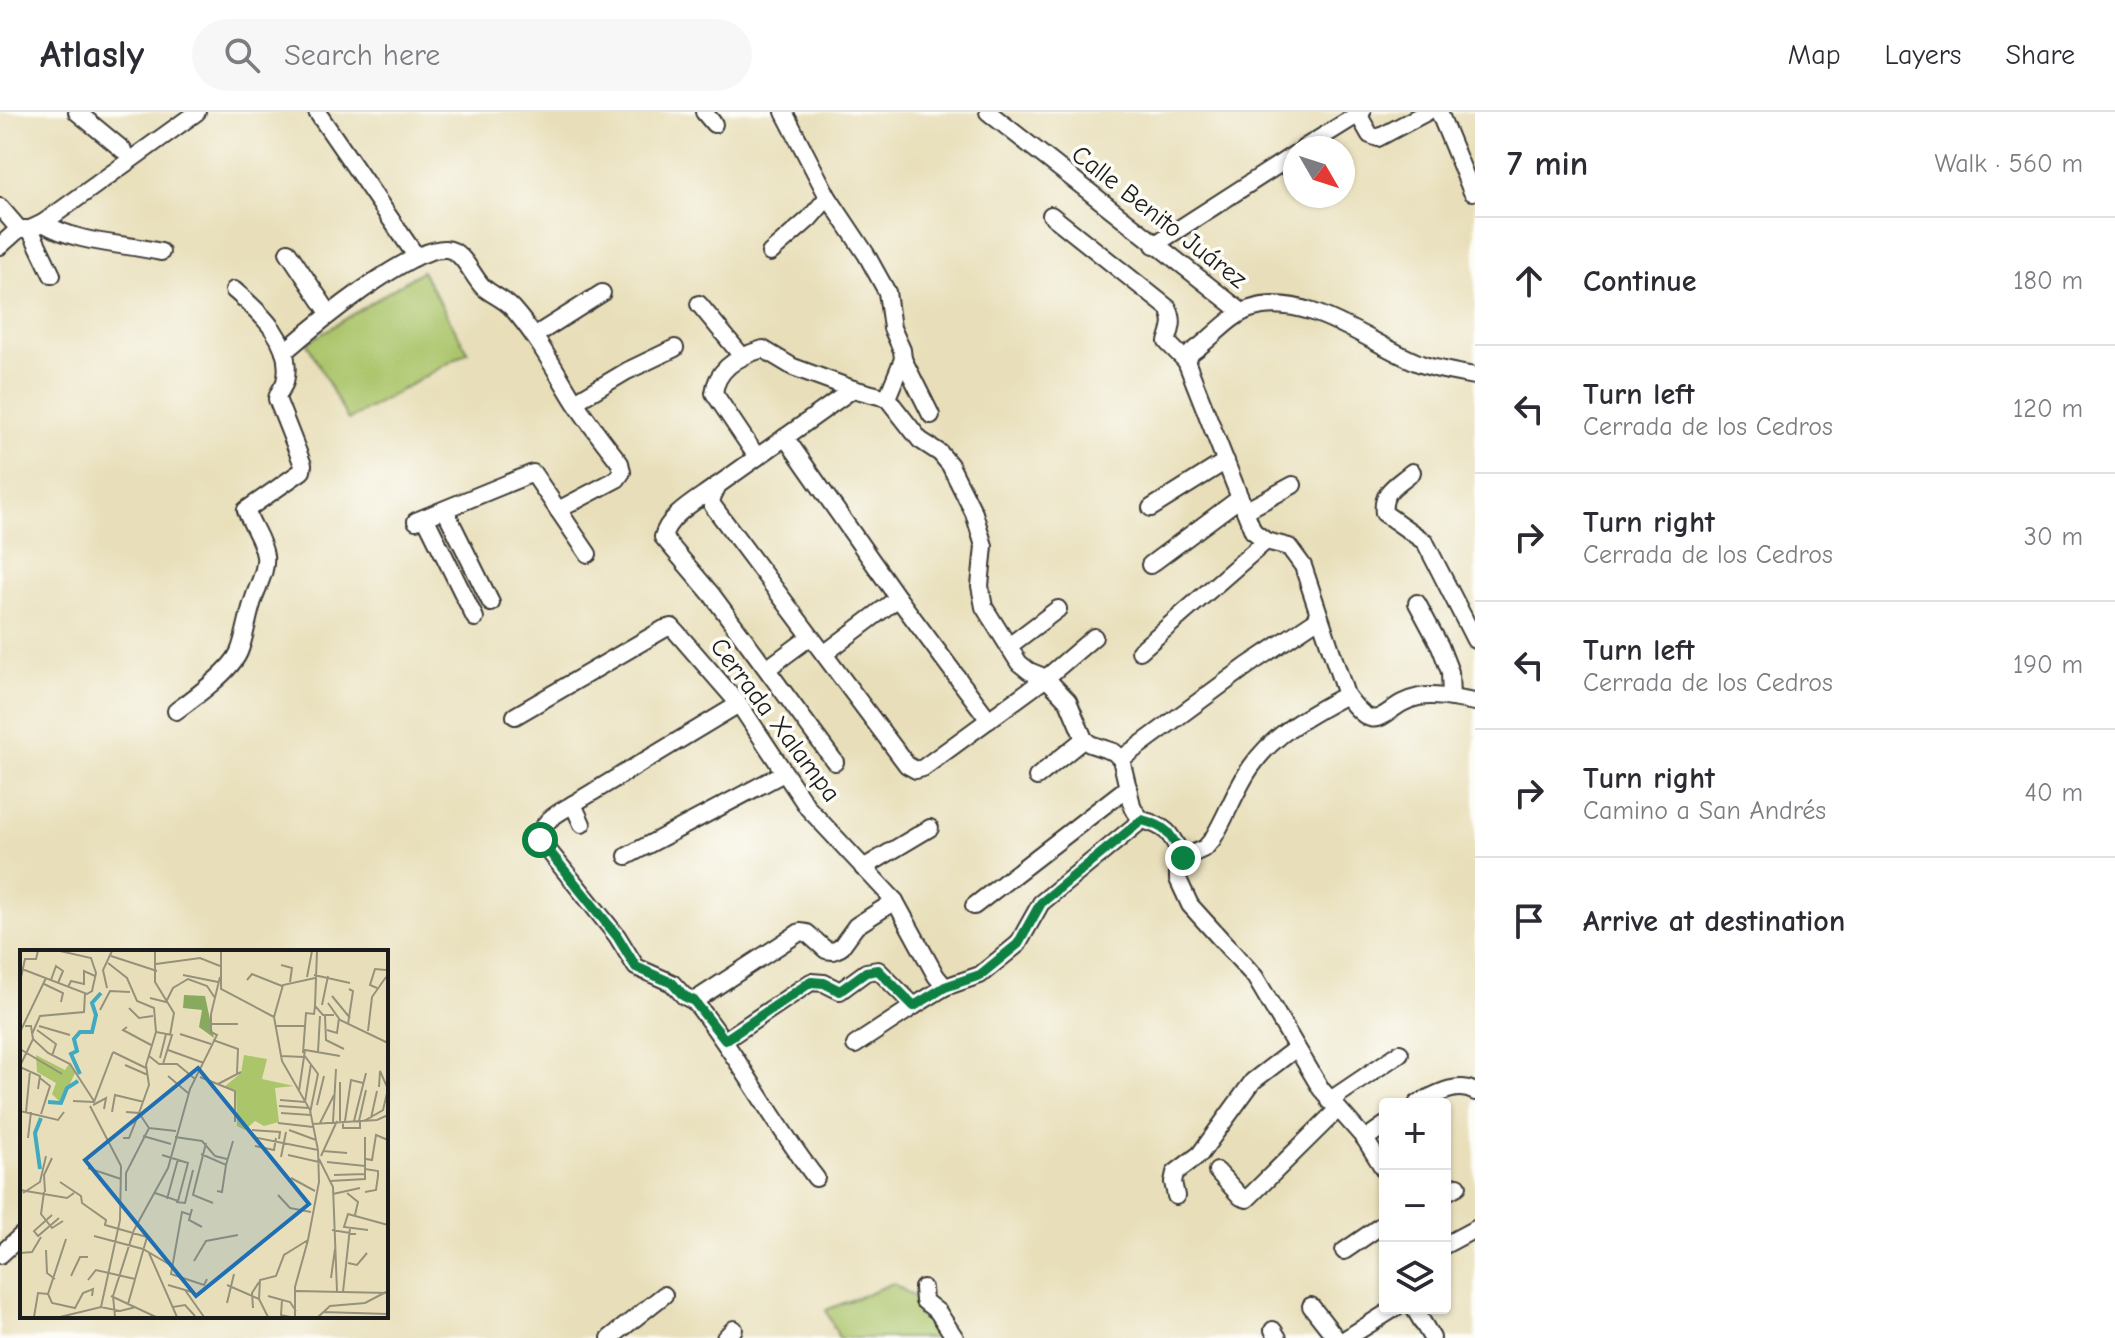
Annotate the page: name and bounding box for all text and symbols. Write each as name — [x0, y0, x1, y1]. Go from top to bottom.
search box — [192, 19, 752, 91]
text: Atlasly — [40, 33, 144, 77]
icon: search — [220, 33, 264, 77]
text: Search here — [284, 38, 440, 73]
text: Map — [1788, 39, 1841, 71]
text: Layers — [1885, 39, 1961, 71]
text: Share — [2005, 39, 2075, 71]
north arrow — [1283, 136, 1355, 208]
street label: Calle Benito Juárez — [1066, 139, 1252, 295]
text: 7 min — [1507, 144, 1588, 184]
text: Walk · 560 m — [1934, 149, 2083, 179]
icon: ahead — [1507, 259, 1551, 303]
text: Continue — [1583, 264, 1697, 299]
text: 180 m — [2013, 266, 2083, 296]
text: Turn left — [1583, 377, 1695, 412]
icon: left — [1507, 387, 1551, 431]
text: 120 m — [2013, 394, 2083, 424]
text: Cerrada de los Cedros — [1583, 412, 1833, 442]
text: Turn right — [1583, 505, 1715, 540]
icon: right — [1507, 515, 1551, 559]
text: 30 m — [2024, 522, 2083, 552]
text: Cerrada de los Cedros — [1583, 540, 1833, 570]
street label: Cerrada Xalampa — [704, 632, 846, 808]
text: Turn left — [1583, 633, 1695, 668]
icon: left — [1507, 643, 1551, 687]
text: 190 m — [2013, 650, 2083, 680]
text: Cerrada de los Cedros — [1583, 668, 1833, 698]
text: Turn right — [1583, 761, 1715, 796]
icon: right — [1507, 771, 1551, 815]
text: 40 m — [2024, 778, 2083, 808]
text: Camino a San Andrés — [1583, 796, 1826, 826]
route start — [522, 822, 558, 858]
route end — [1165, 840, 1201, 876]
icon: arrive — [1507, 899, 1551, 943]
text: Arrive at destination — [1583, 904, 1845, 939]
inset map — [20, 950, 388, 1318]
map controls — [1379, 1098, 1451, 1314]
button: + — [1379, 1098, 1451, 1170]
button: − — [1379, 1170, 1451, 1242]
button: layers — [1379, 1242, 1451, 1314]

